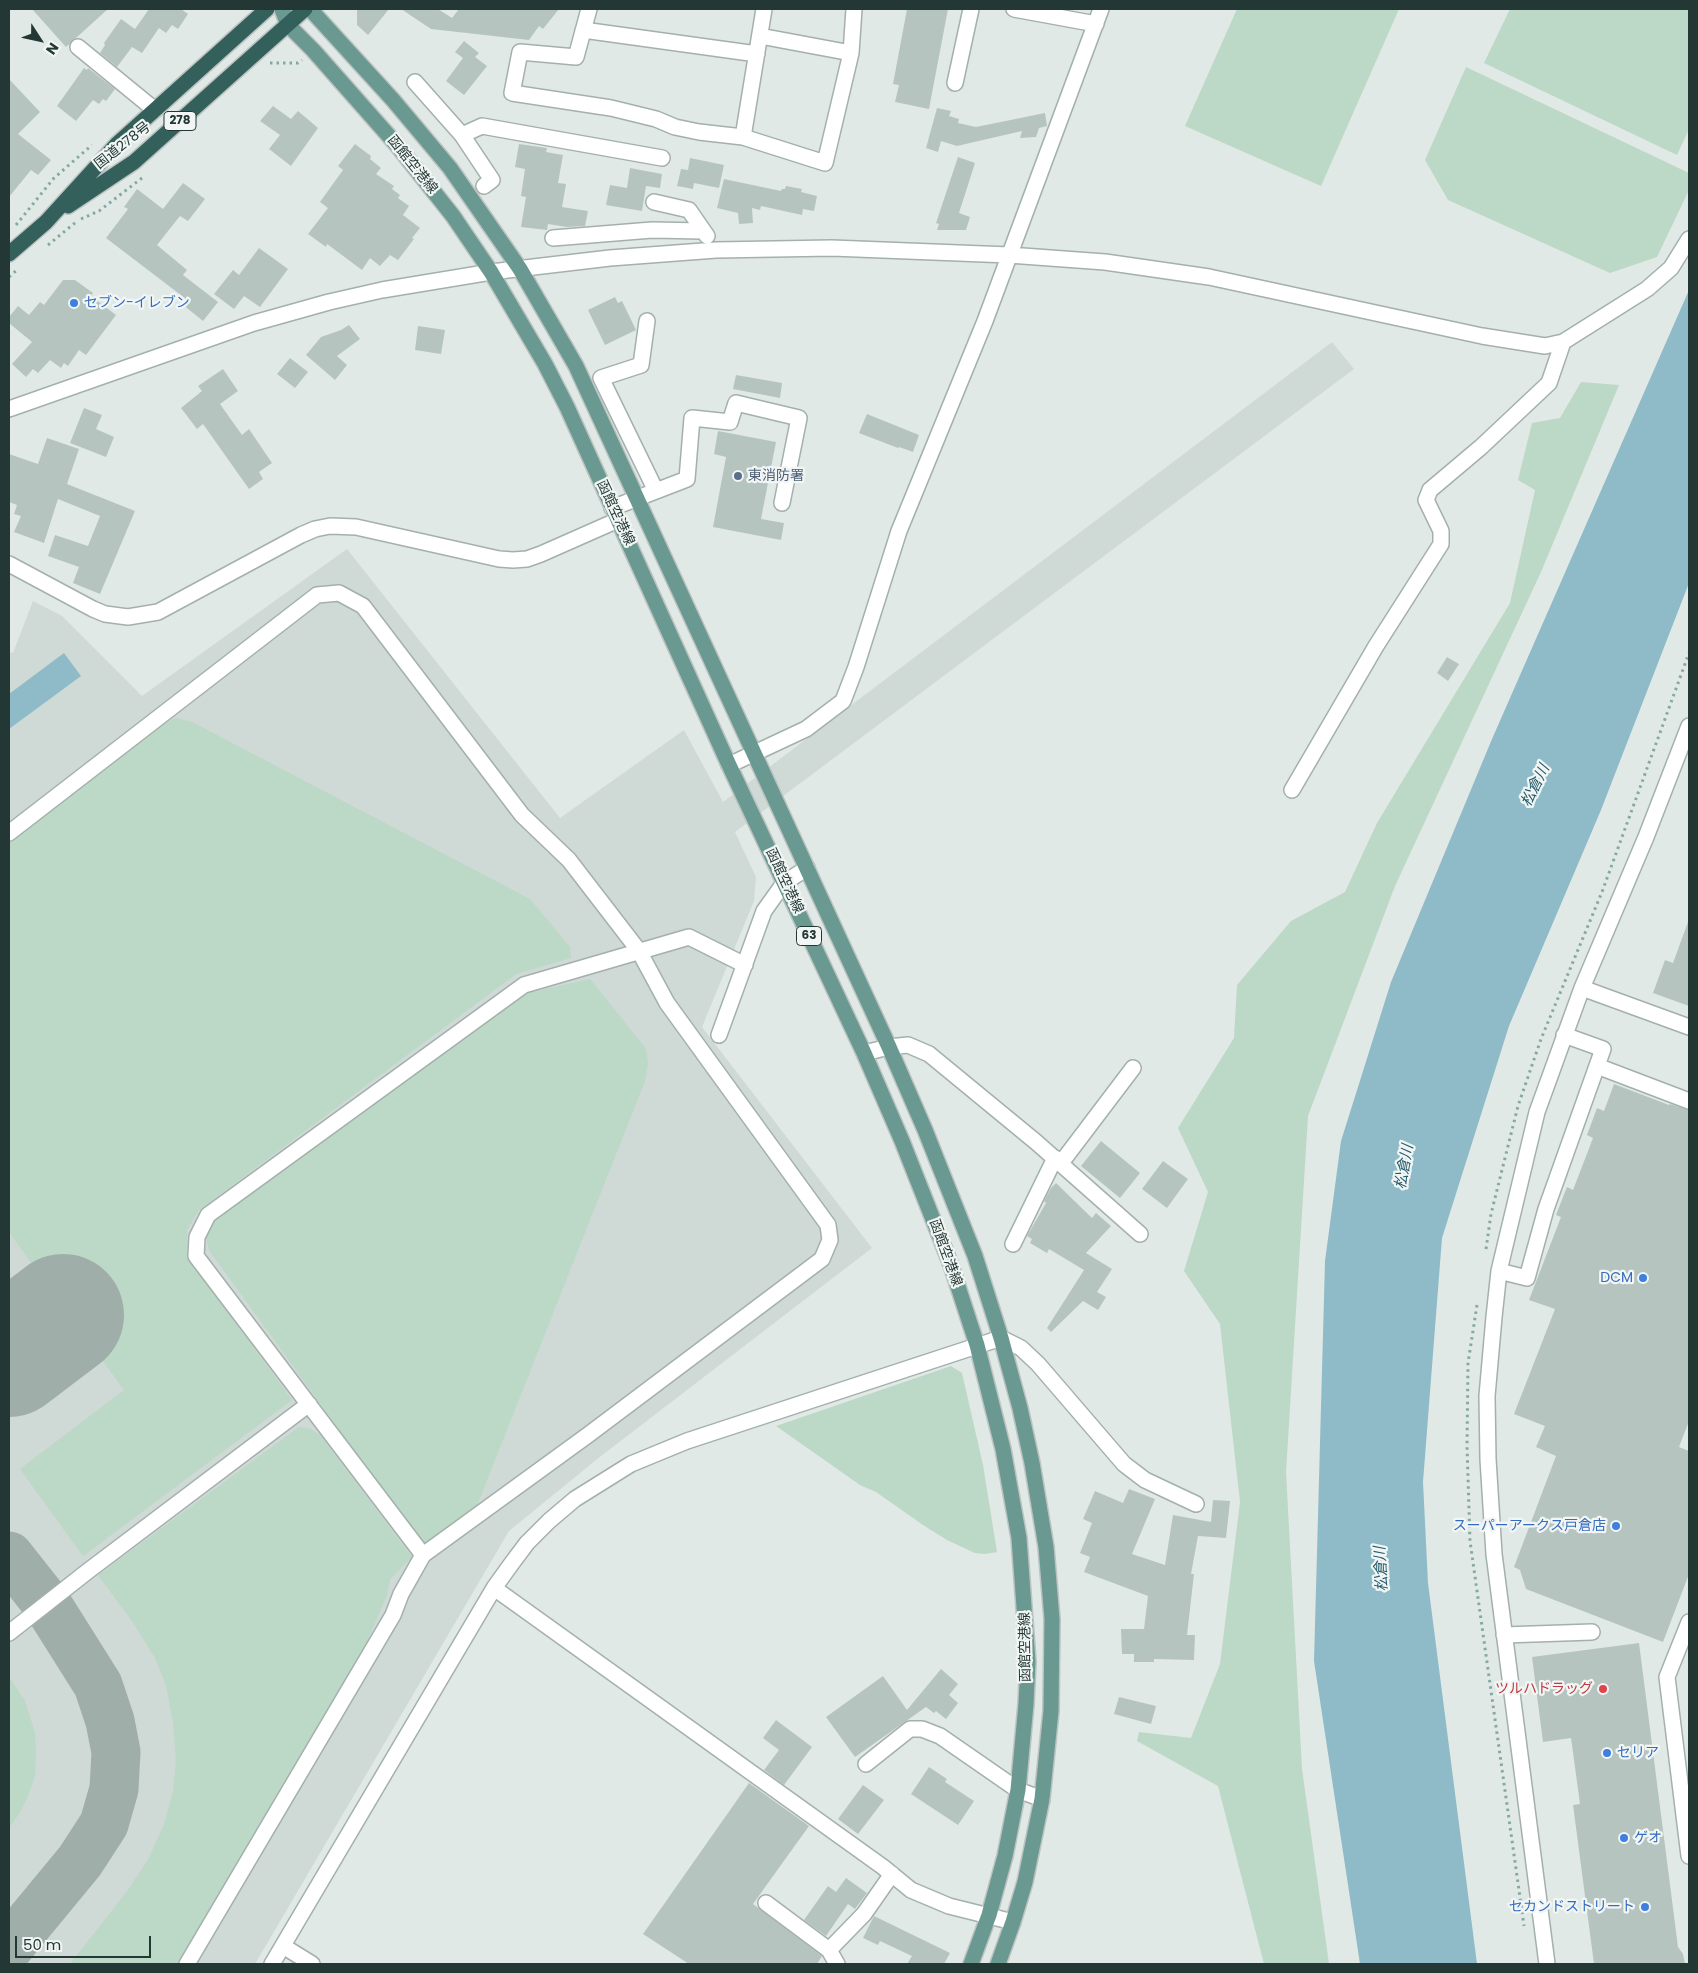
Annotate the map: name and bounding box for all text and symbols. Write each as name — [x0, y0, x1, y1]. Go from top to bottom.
north arrow — [15, 15, 65, 65]
text: N — [41, 39, 63, 59]
road number: 278 — [164, 112, 196, 130]
street label: 国道278号 — [92, 119, 154, 173]
street label: 函館空港線 — [383, 133, 441, 197]
place label: セブン-イレブン — [84, 295, 190, 311]
marker: セブン-イレブン — [68, 297, 80, 309]
place label: 東消防署 — [748, 468, 804, 484]
marker: 東消防署 — [732, 470, 744, 482]
street label: 函館空港線 — [593, 478, 637, 548]
water label: 松倉川 — [1518, 762, 1554, 810]
street label: 函館空港線 — [762, 846, 806, 916]
road number: 63 — [796, 926, 822, 946]
water label: 松倉川 — [1392, 1143, 1418, 1191]
street label: 函館空港線 — [925, 1217, 965, 1289]
place label: DCM — [1600, 1270, 1633, 1286]
marker: DCM — [1637, 1272, 1649, 1284]
place label: スーパーアークス戸倉店 — [1453, 1518, 1606, 1534]
marker: スーパーアークス戸倉店 — [1610, 1520, 1622, 1532]
water label: 松倉川 — [1372, 1546, 1392, 1592]
street label: 函館空港線 — [1017, 1612, 1035, 1682]
place label: ツルハドラッグ — [1495, 1681, 1593, 1697]
marker: ツルハドラッグ — [1597, 1683, 1609, 1695]
place label: セリア — [1617, 1745, 1659, 1761]
marker: セリア — [1601, 1747, 1613, 1759]
place label: ゲオ — [1634, 1830, 1662, 1846]
marker: ゲオ — [1618, 1832, 1630, 1844]
place label: セカンドストリート — [1509, 1899, 1635, 1915]
marker: セカンドストリート — [1639, 1901, 1651, 1913]
scale bar — [18, 1926, 154, 1958]
text: 50 m — [23, 1934, 61, 1955]

